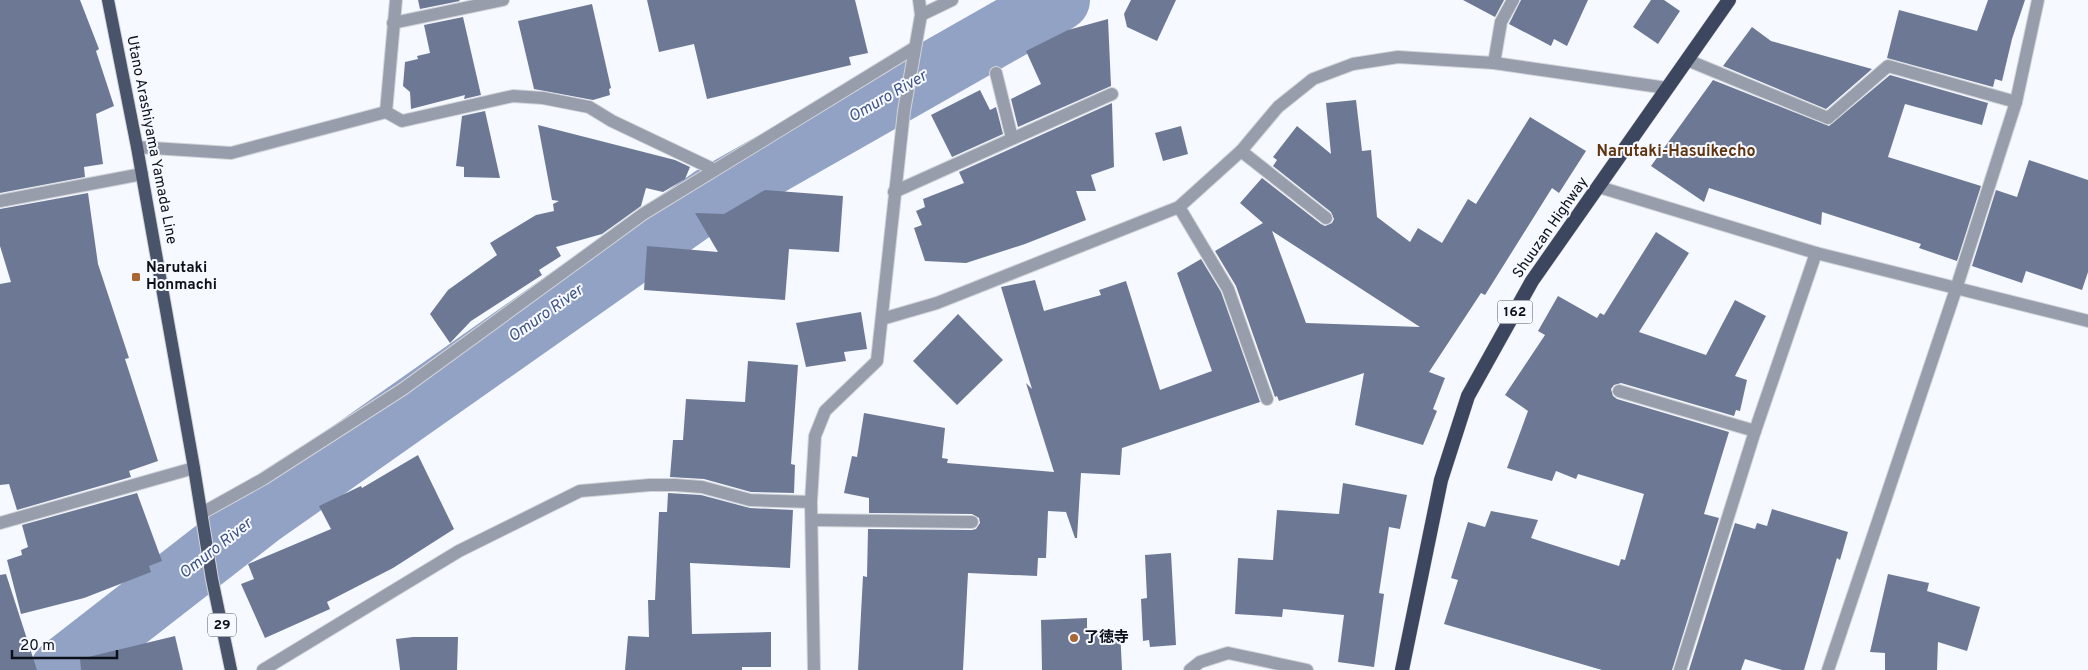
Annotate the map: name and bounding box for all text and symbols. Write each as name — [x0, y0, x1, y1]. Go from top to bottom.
street label: Utano Arashiyama Yamada Line — [121, 34, 181, 246]
water label: Omuro River — [845, 66, 932, 127]
district label: Narutaki-Hasuikecho — [1597, 142, 1756, 162]
street label: Shuuzan Highway — [1509, 174, 1593, 282]
place label: Narutaki Honmachi — [146, 259, 217, 295]
marker: Narutaki Honmachi — [130, 271, 142, 283]
water label: Omuro River — [505, 280, 589, 347]
road number: 162 — [1498, 300, 1532, 324]
water label: Omuro River — [176, 513, 258, 584]
road number: 29 — [208, 614, 236, 636]
scale bar — [12, 628, 118, 660]
place label: 了徳寺 — [1084, 629, 1129, 648]
marker: 了徳寺 — [1068, 632, 1080, 644]
text: 20 m — [20, 637, 55, 656]

